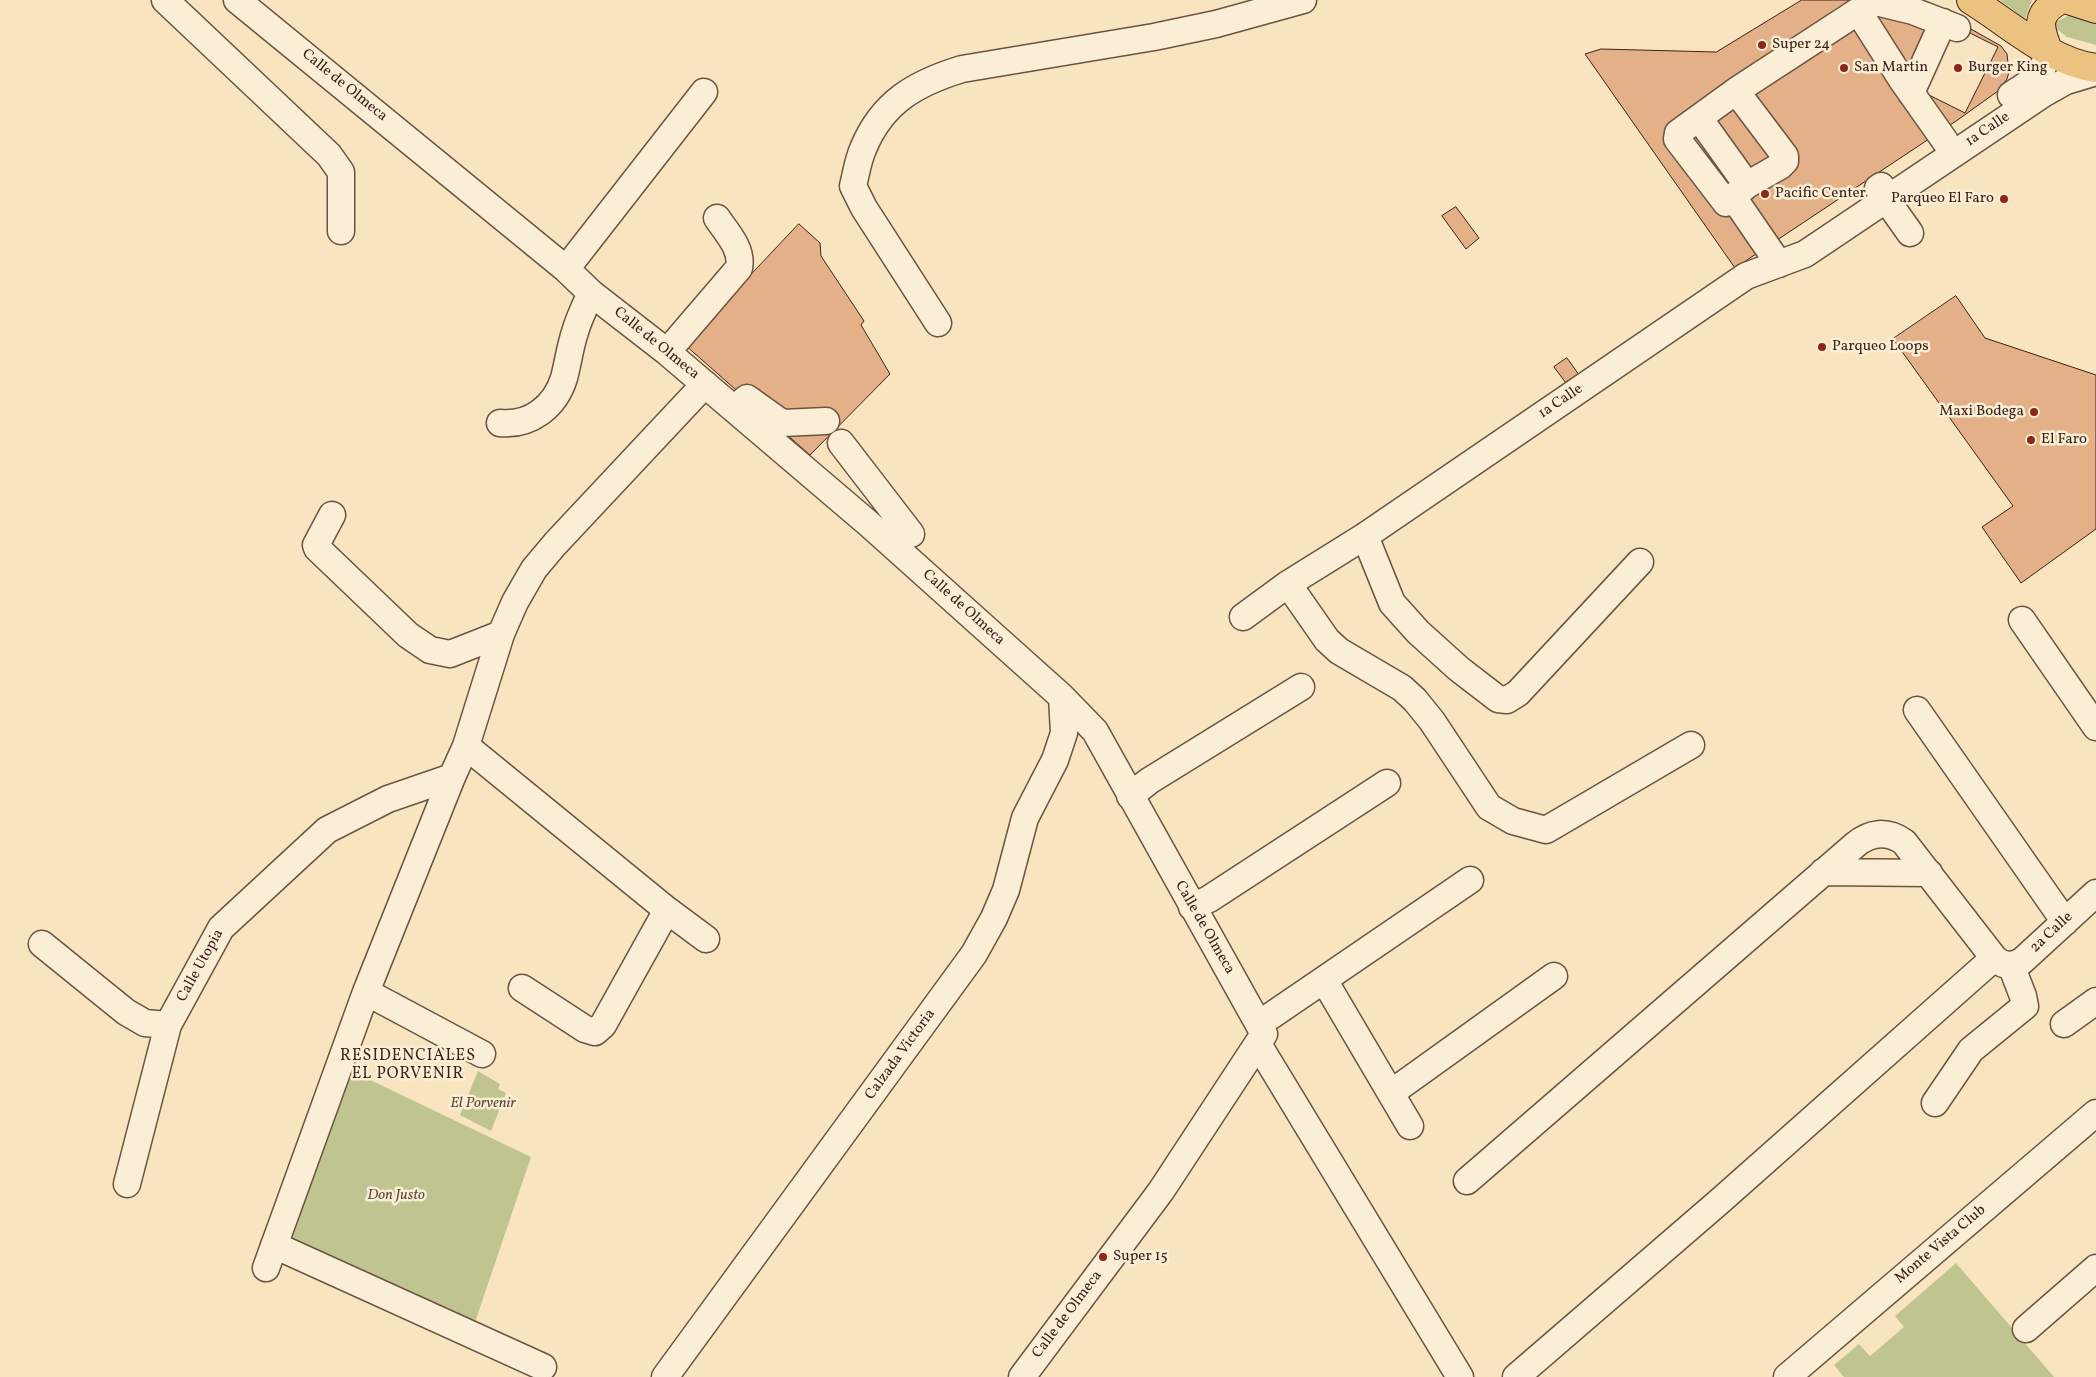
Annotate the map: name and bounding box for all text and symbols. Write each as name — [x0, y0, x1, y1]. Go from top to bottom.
place label: Super 24 — [1772, 36, 1830, 54]
marker: Super 24 — [1756, 39, 1768, 51]
street label: Calle de Olmeca — [298, 46, 390, 126]
place label: San Martin — [1854, 59, 1928, 77]
place label: Burger King — [1968, 59, 2047, 77]
marker: San Martin — [1838, 62, 1850, 74]
marker: Burger King — [1952, 62, 1964, 74]
street label: 1a Calle — [1962, 109, 2014, 151]
place label: Pacific Center — [1775, 185, 1866, 203]
marker: Pacific Center — [1759, 188, 1771, 200]
place label: Parqueo El Faro — [1891, 190, 1994, 208]
marker: Parqueo El Faro — [1998, 193, 2010, 205]
street label: Calle de Olmeca — [610, 304, 702, 384]
place label: Parqueo Loops — [1832, 338, 1929, 356]
marker: Parqueo Loops — [1816, 341, 1828, 353]
street label: 1a Calle — [1535, 381, 1587, 423]
place label: Maxi Bodega — [1939, 403, 2024, 421]
marker: Maxi Bodega — [2028, 406, 2040, 418]
place label: El Faro — [2041, 431, 2087, 449]
marker: El Faro — [2025, 434, 2037, 446]
street label: Calle de Olmeca — [918, 566, 1008, 650]
street label: Calle de Olmeca — [1170, 878, 1238, 978]
street label: 2a Calle — [2027, 909, 2077, 957]
street label: Calle Utopia — [174, 927, 228, 1005]
street label: Calzada Victoria — [862, 1006, 940, 1104]
district label: RESIDENCIALES EL PORVENIR — [338, 1047, 478, 1085]
park label: El Porvenir — [450, 1095, 516, 1113]
park label: Don Justo — [367, 1187, 425, 1205]
street label: Monte Vista Club — [1892, 1202, 1990, 1288]
place label: Super 15 — [1113, 1248, 1168, 1266]
marker: Super 15 — [1097, 1251, 1109, 1263]
street label: Calle de Olmeca — [1029, 1268, 1107, 1362]

